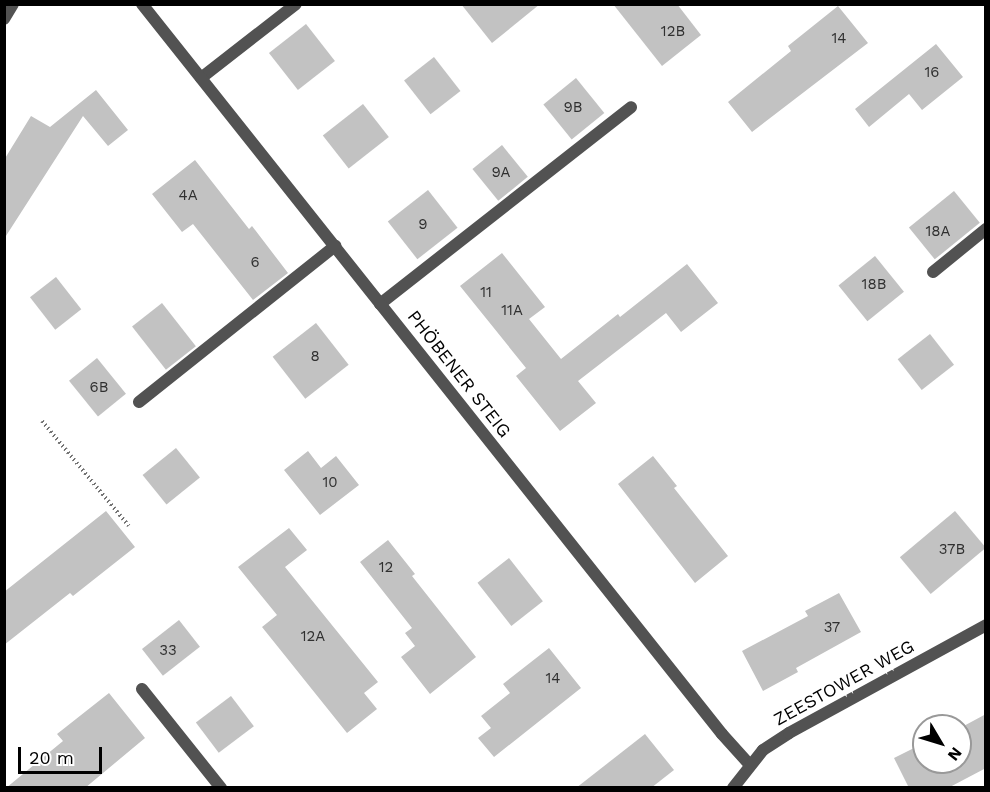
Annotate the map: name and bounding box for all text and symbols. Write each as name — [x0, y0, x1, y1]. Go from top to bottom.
house number: 12B — [661, 23, 685, 41]
house number: 14 — [831, 30, 847, 48]
house number: 16 — [925, 64, 939, 82]
house number: 9B — [563, 99, 583, 117]
house number: 9A — [491, 164, 511, 182]
house number: 4A — [178, 187, 198, 205]
house number: 9 — [418, 216, 428, 234]
house number: 18A — [926, 223, 950, 241]
house number: 6 — [250, 254, 260, 272]
house number: 18B — [862, 276, 886, 294]
house number: 11 — [480, 284, 492, 302]
house number: 11A — [501, 302, 523, 320]
street label: PHÖBENER STEIG — [403, 306, 515, 442]
house number: 8 — [310, 348, 320, 366]
house number: 6B — [90, 379, 108, 397]
house number: 10 — [322, 474, 338, 492]
house number: 37B — [939, 541, 965, 559]
house number: 12 — [379, 559, 393, 577]
house number: 37 — [824, 619, 840, 637]
house number: 12A — [301, 628, 325, 646]
street label: ZEESTOWER WEG — [770, 635, 918, 731]
house number: 33 — [159, 642, 177, 660]
house number: 14 — [545, 670, 561, 688]
north arrow — [912, 714, 972, 774]
scale bar — [21, 735, 105, 773]
text: N — [944, 744, 966, 765]
text: 20 m — [29, 747, 74, 768]

